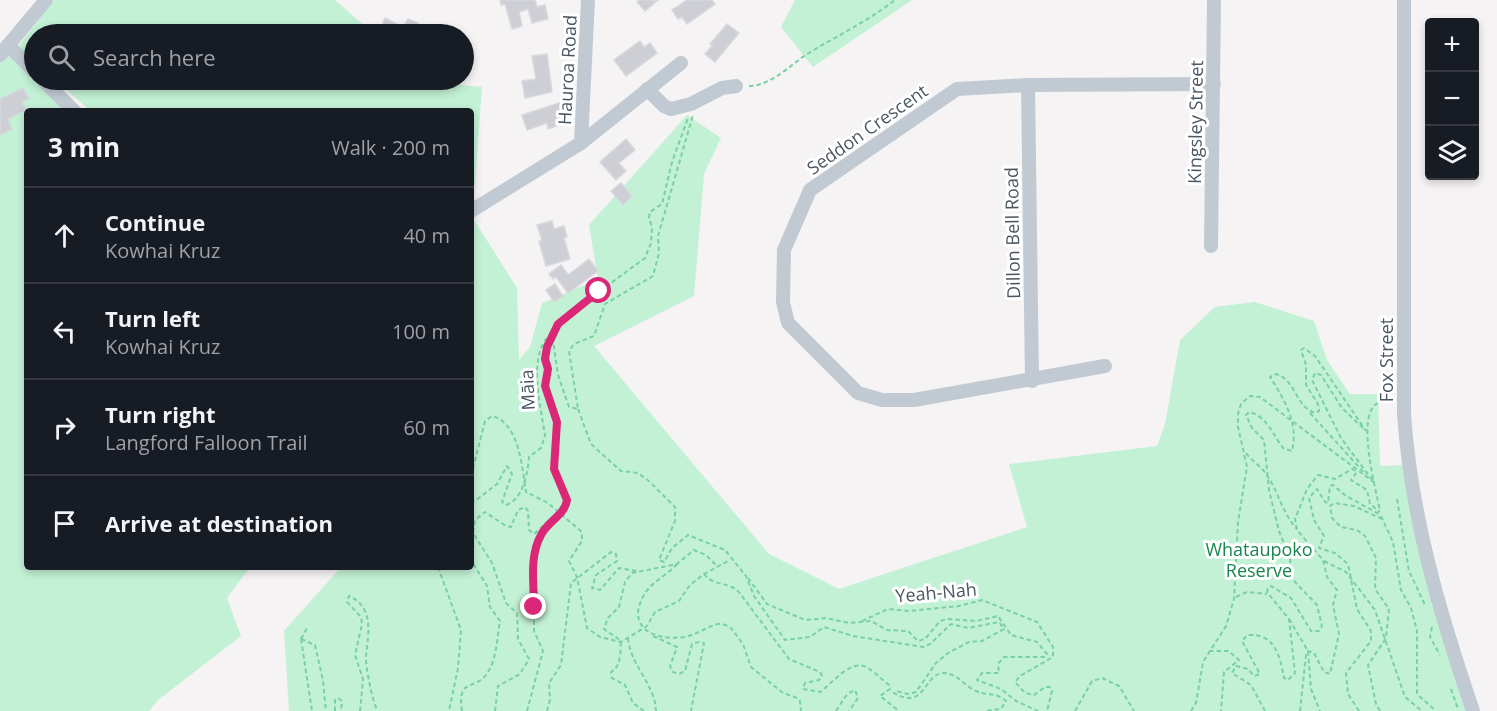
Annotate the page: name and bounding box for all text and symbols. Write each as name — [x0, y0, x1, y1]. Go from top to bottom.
street label: Hauroa Road — [552, 14, 582, 126]
map controls — [1425, 18, 1479, 180]
button: + — [1425, 18, 1479, 72]
search box — [24, 24, 474, 90]
icon: search — [45, 41, 78, 74]
text: Search here — [93, 42, 216, 72]
street label: Kingsley Street — [1182, 60, 1208, 184]
button: − — [1425, 72, 1479, 126]
street label: Seddon Crescent — [802, 78, 932, 180]
button: layers — [1425, 126, 1479, 180]
text: 3 min — [48, 129, 120, 165]
text: Walk · 200 m — [331, 134, 450, 161]
street label: Dillon Bell Road — [999, 167, 1025, 299]
text: Continue — [105, 207, 205, 237]
icon: ahead — [48, 219, 81, 252]
text: 40 m — [403, 222, 450, 249]
text: Kowhai Kruz — [105, 237, 220, 264]
route start — [585, 277, 611, 303]
text: Turn left — [105, 303, 200, 333]
icon: left — [48, 315, 81, 348]
text: 100 m — [392, 318, 450, 345]
street label: Fox Street — [1374, 318, 1398, 402]
text: Kowhai Kruz — [105, 333, 220, 360]
street label: Māia — [514, 369, 540, 411]
text: Turn right — [105, 399, 216, 429]
icon: right — [48, 411, 81, 444]
text: 60 m — [403, 414, 450, 441]
text: Langford Falloon Trail — [105, 429, 308, 456]
icon: arrive — [48, 507, 81, 540]
text: Arrive at destination — [105, 508, 333, 538]
park label: Whataupoko Reserve — [1205, 537, 1313, 582]
street label: Yeah-Nah — [894, 576, 978, 608]
route end — [520, 593, 546, 619]

